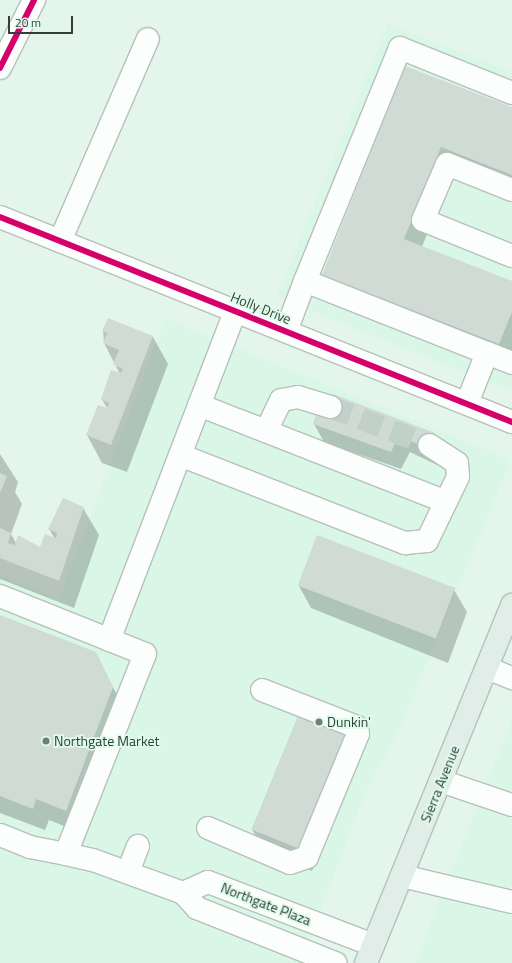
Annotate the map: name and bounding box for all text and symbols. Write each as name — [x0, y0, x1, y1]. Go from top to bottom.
scale bar — [10, 8, 75, 34]
text: 20 m — [15, 13, 41, 32]
street label: Holly Drive — [228, 288, 294, 328]
place label: Dunkin' — [327, 714, 371, 730]
marker: Dunkin' — [314, 717, 324, 727]
place label: Northgate Market — [54, 733, 159, 749]
marker: Northgate Market — [41, 736, 51, 746]
street label: Sierra Avenue — [417, 743, 463, 825]
street label: Northgate Plaza — [219, 879, 313, 929]

